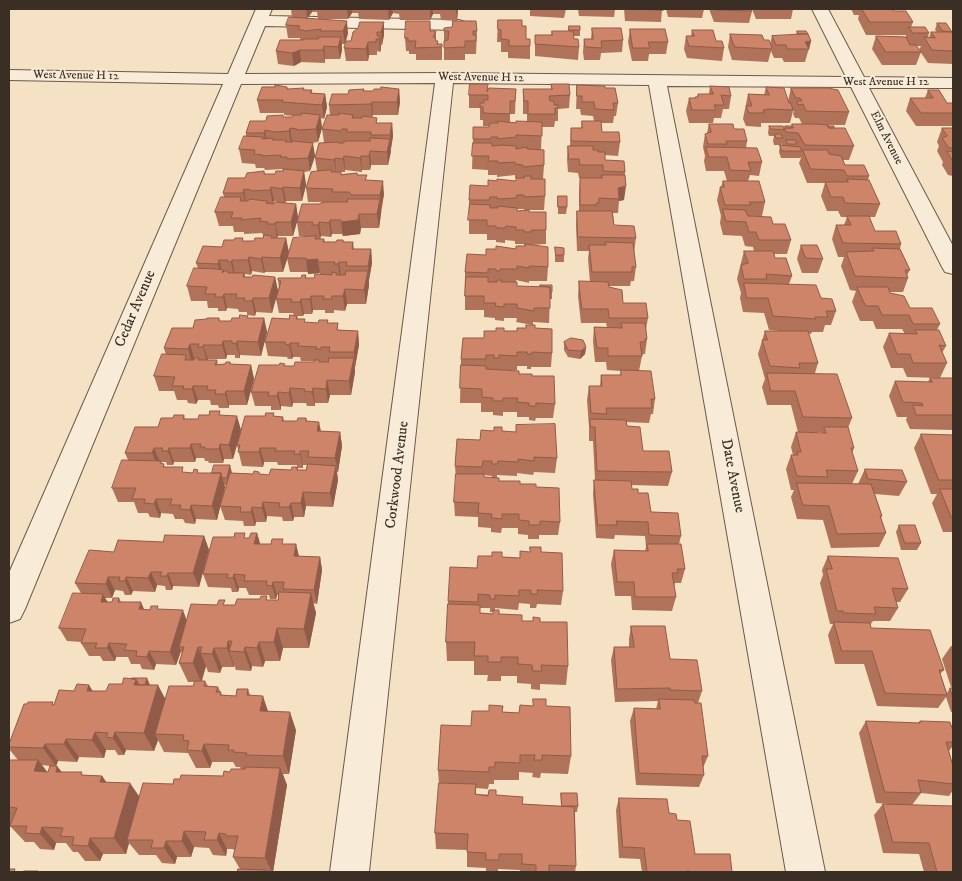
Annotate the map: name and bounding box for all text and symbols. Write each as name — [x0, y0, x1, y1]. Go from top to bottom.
street label: West Avenue H 12 — [33, 68, 119, 84]
street label: West Avenue H 12 — [438, 70, 524, 86]
street label: West Avenue H 12 — [843, 76, 929, 90]
street label: Elm Avenue — [866, 109, 906, 167]
street label: Cedar Avenue — [112, 268, 160, 350]
street label: Corkwood Avenue — [382, 420, 414, 530]
street label: Date Avenue — [716, 437, 748, 515]

